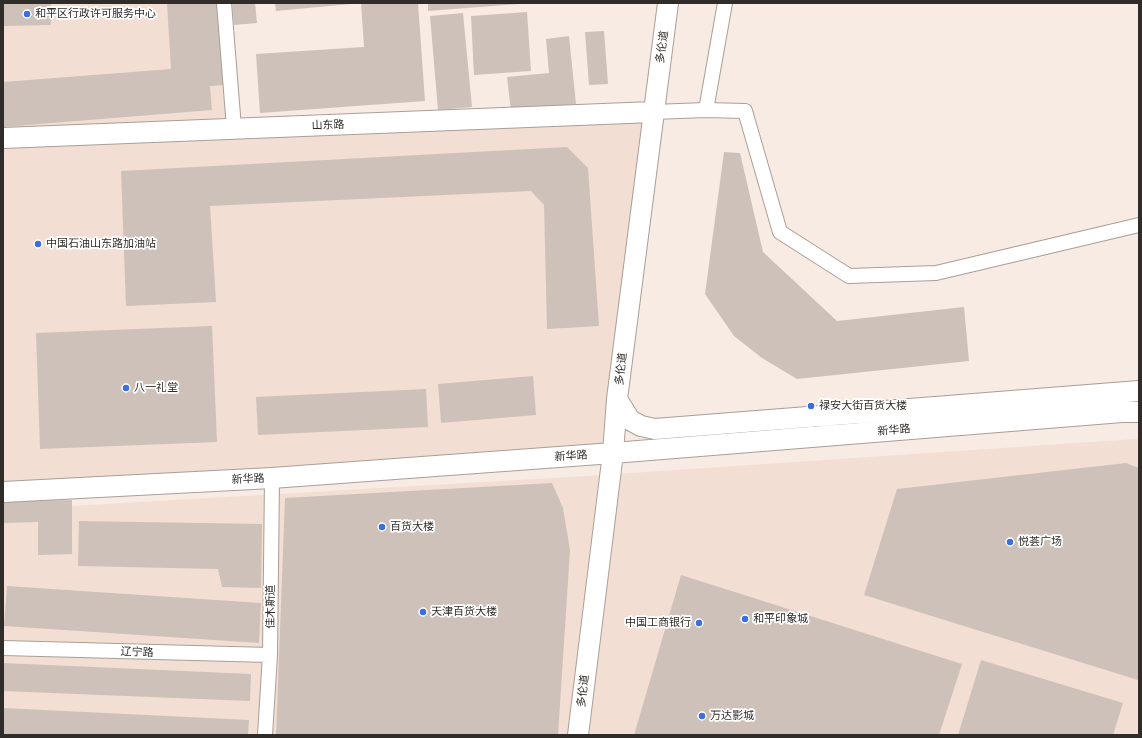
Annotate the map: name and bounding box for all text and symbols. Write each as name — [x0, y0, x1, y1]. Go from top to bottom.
place label: 和平区行政许可服务中心 — [35, 7, 156, 21]
marker: 和平区行政许可服务中心 — [22, 9, 32, 19]
street label: 多伦道 — [653, 30, 671, 64]
street label: 山东路 — [311, 118, 345, 132]
place label: 中国石油山东路加油站 — [46, 237, 156, 251]
marker: 中国石油山东路加油站 — [33, 239, 43, 249]
street label: 多伦道 — [612, 352, 630, 386]
place label: 八一礼堂 — [134, 381, 178, 395]
marker: 八一礼堂 — [121, 383, 131, 393]
place label: 禄安大街百货大楼 — [819, 399, 907, 413]
marker: 禄安大街百货大楼 — [806, 401, 816, 411]
street label: 新华路 — [877, 422, 911, 438]
street label: 新华路 — [554, 448, 588, 464]
street label: 新华路 — [231, 472, 265, 486]
place label: 百货大楼 — [390, 520, 434, 534]
marker: 百货大楼 — [377, 522, 387, 532]
place label: 悦荟广场 — [1018, 535, 1062, 549]
marker: 悦荟广场 — [1005, 537, 1015, 547]
street label: 佳木斯道 — [264, 585, 278, 629]
place label: 天津百货大楼 — [431, 605, 497, 619]
marker: 天津百货大楼 — [418, 607, 428, 617]
place label: 和平印象城 — [753, 612, 808, 626]
marker: 和平印象城 — [740, 614, 750, 624]
place label: 中国工商银行 — [625, 616, 691, 630]
marker: 中国工商银行 — [694, 618, 704, 628]
street label: 辽宁路 — [120, 645, 154, 659]
street label: 多伦道 — [574, 674, 592, 708]
place label: 万达影城 — [710, 709, 754, 723]
marker: 万达影城 — [697, 711, 707, 721]

